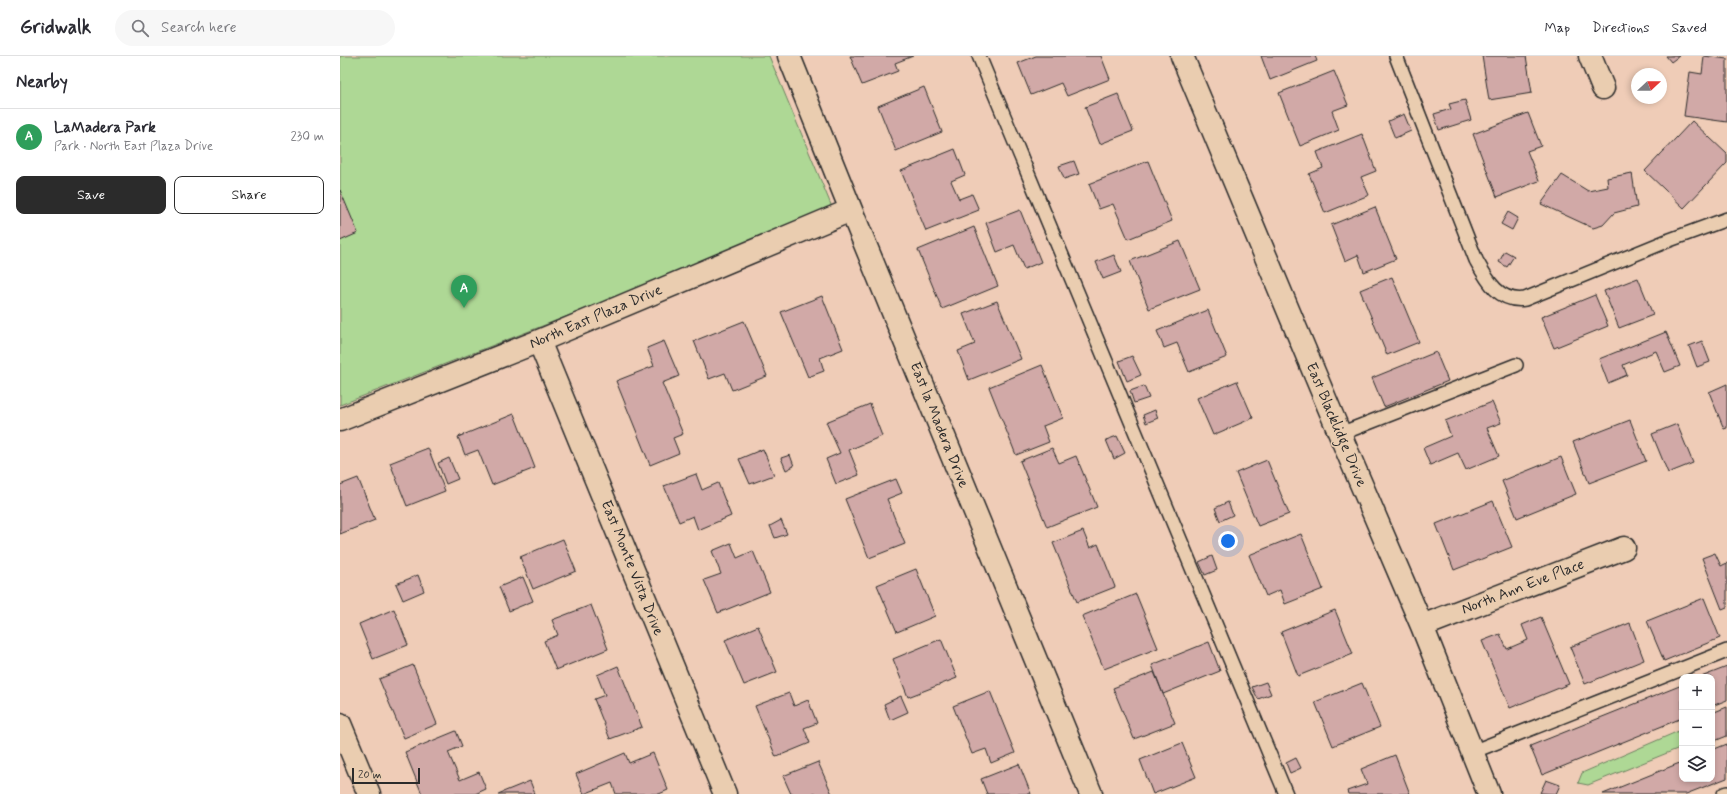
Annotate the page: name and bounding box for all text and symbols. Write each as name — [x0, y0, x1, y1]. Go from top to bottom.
search box — [115, 10, 395, 46]
text: Gridwalk — [20, 15, 91, 40]
icon: search — [129, 17, 151, 39]
text: Search here — [161, 18, 237, 38]
text: Map — [1544, 19, 1570, 37]
text: Directions — [1592, 19, 1650, 37]
text: Saved — [1672, 19, 1707, 37]
north arrow — [1631, 68, 1667, 104]
text: Nearby — [16, 71, 68, 93]
text: LaMadera Park — [54, 118, 156, 138]
text: A — [25, 128, 33, 145]
text: 230 m — [290, 128, 324, 145]
text: Park · North East Plaza Drive — [54, 138, 213, 155]
button: Save — [16, 176, 166, 214]
button: Share — [174, 176, 324, 214]
pin: A — [451, 275, 477, 308]
street label: North East Plaza Drive — [527, 280, 665, 354]
street label: East la Madera Drive — [905, 359, 973, 491]
street label: East Blacklidge Drive — [1300, 360, 1371, 491]
street label: East Monte Vista Drive — [596, 497, 668, 639]
your location — [1218, 531, 1238, 551]
street label: North Ann Eve Place — [1459, 554, 1587, 620]
map controls — [1679, 674, 1715, 782]
button: + — [1679, 674, 1715, 710]
button: − — [1679, 710, 1715, 746]
button: layers — [1679, 746, 1715, 782]
scale bar — [352, 766, 420, 785]
text: 20 m — [358, 768, 381, 782]

